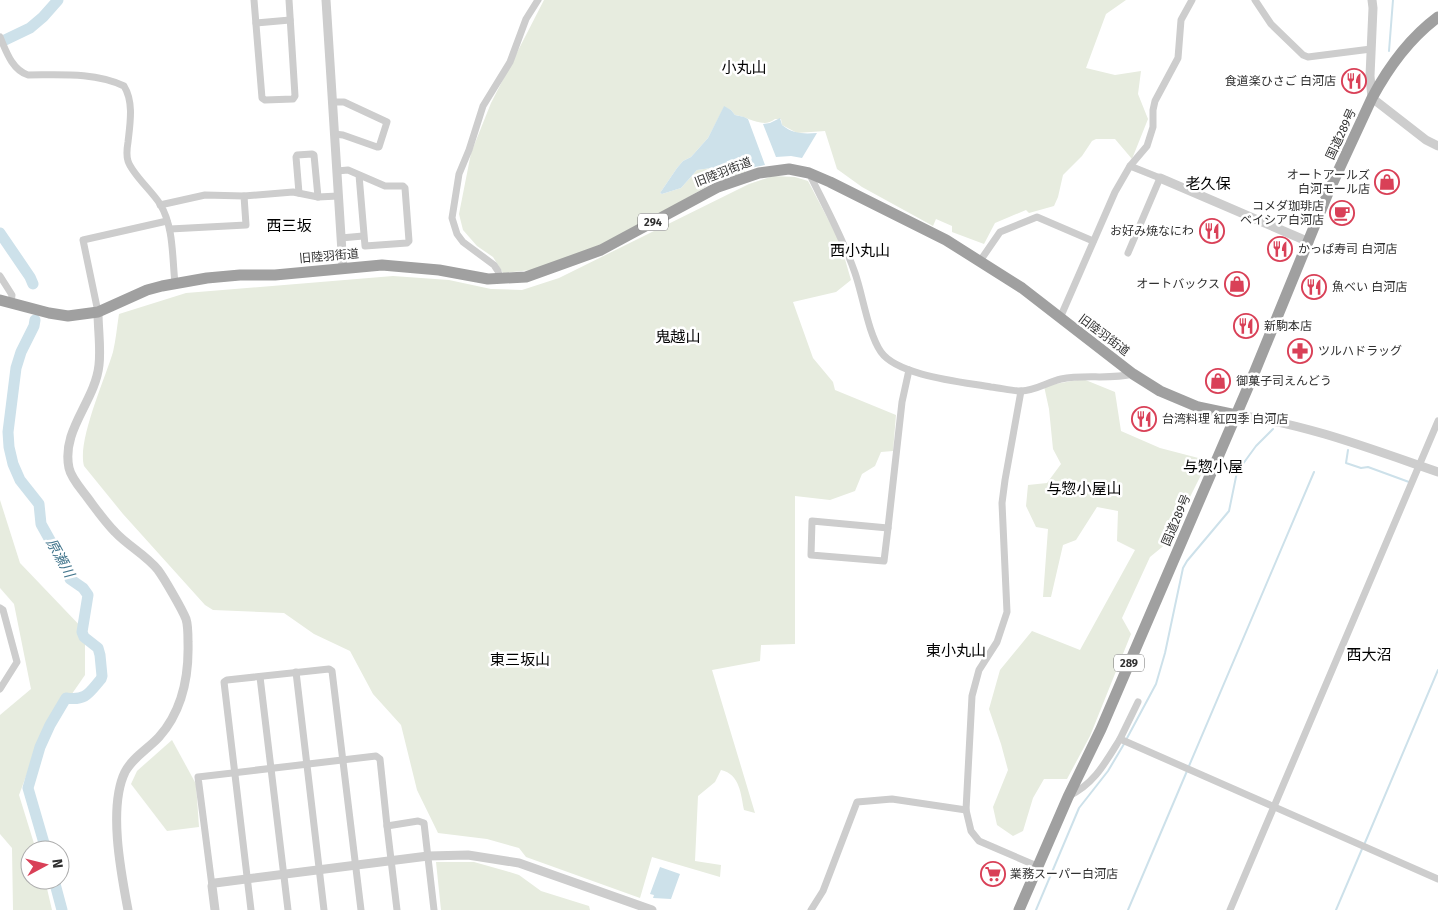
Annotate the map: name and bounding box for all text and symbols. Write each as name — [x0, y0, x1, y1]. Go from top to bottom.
district label: 小丸山 — [721, 59, 767, 77]
restaurant icon: 食道楽ひさご 白河店 — [1341, 68, 1367, 94]
place label: 食道楽ひさご 白河店 — [1225, 74, 1336, 88]
street label: 国道289号 — [1323, 106, 1359, 162]
street label: 旧陸羽街道 — [692, 155, 754, 189]
place label: オートアールズ 白河モール店 — [1287, 168, 1370, 196]
shop icon: オートアールズ 白河モール店 — [1374, 169, 1400, 195]
district label: 老久保 — [1185, 175, 1231, 193]
place label: コメダ珈琲店 ベイシア白河店 — [1240, 199, 1324, 227]
cafe icon: コメダ珈琲店 ベイシア白河店 — [1329, 200, 1355, 226]
road number: 294 — [638, 213, 668, 230]
district label: 西三坂 — [266, 217, 312, 235]
restaurant icon: お好み焼なにわ — [1199, 218, 1225, 244]
place label: お好み焼なにわ — [1110, 224, 1194, 238]
restaurant icon: かっぱ寿司 白河店 — [1267, 236, 1293, 262]
district label: 西小丸山 — [830, 242, 890, 260]
place label: かっぱ寿司 白河店 — [1298, 242, 1397, 256]
street label: 旧陸羽街道 — [298, 246, 360, 266]
shop icon: オートバックス — [1224, 271, 1250, 297]
restaurant icon: 魚べい 白河店 — [1301, 274, 1327, 300]
place label: オートバックス — [1136, 277, 1220, 291]
place label: 魚べい 白河店 — [1332, 280, 1407, 294]
street label: 旧陸羽街道 — [1076, 311, 1132, 359]
restaurant icon: 新駒本店 — [1233, 313, 1259, 339]
place label: 新駒本店 — [1264, 319, 1312, 333]
district label: 鬼越山 — [655, 328, 701, 346]
pharmacy icon: ツルハドラッグ — [1287, 338, 1313, 364]
place label: ツルハドラッグ — [1318, 344, 1402, 358]
shop icon: 御菓子司えんどう — [1205, 368, 1231, 394]
place label: 御菓子司えんどう — [1236, 374, 1332, 388]
restaurant icon: 台湾料理 紅四季 白河店 — [1131, 406, 1157, 432]
place label: 台湾料理 紅四季 白河店 — [1162, 412, 1288, 426]
district label: 与惣小屋 — [1183, 458, 1243, 476]
district label: 与惣小屋山 — [1046, 480, 1122, 498]
street label: 国道289号 — [1159, 492, 1193, 548]
water label: 原瀬川 — [42, 536, 79, 582]
district label: 東小丸山 — [926, 642, 986, 660]
district label: 西大沼 — [1346, 646, 1392, 664]
district label: 東三坂山 — [490, 651, 550, 669]
road number: 289 — [1114, 654, 1144, 671]
north arrow — [20, 840, 70, 890]
text: N — [48, 858, 66, 869]
supermarket icon: 業務スーパー白河店 — [980, 861, 1006, 887]
place label: 業務スーパー白河店 — [1010, 867, 1118, 881]

